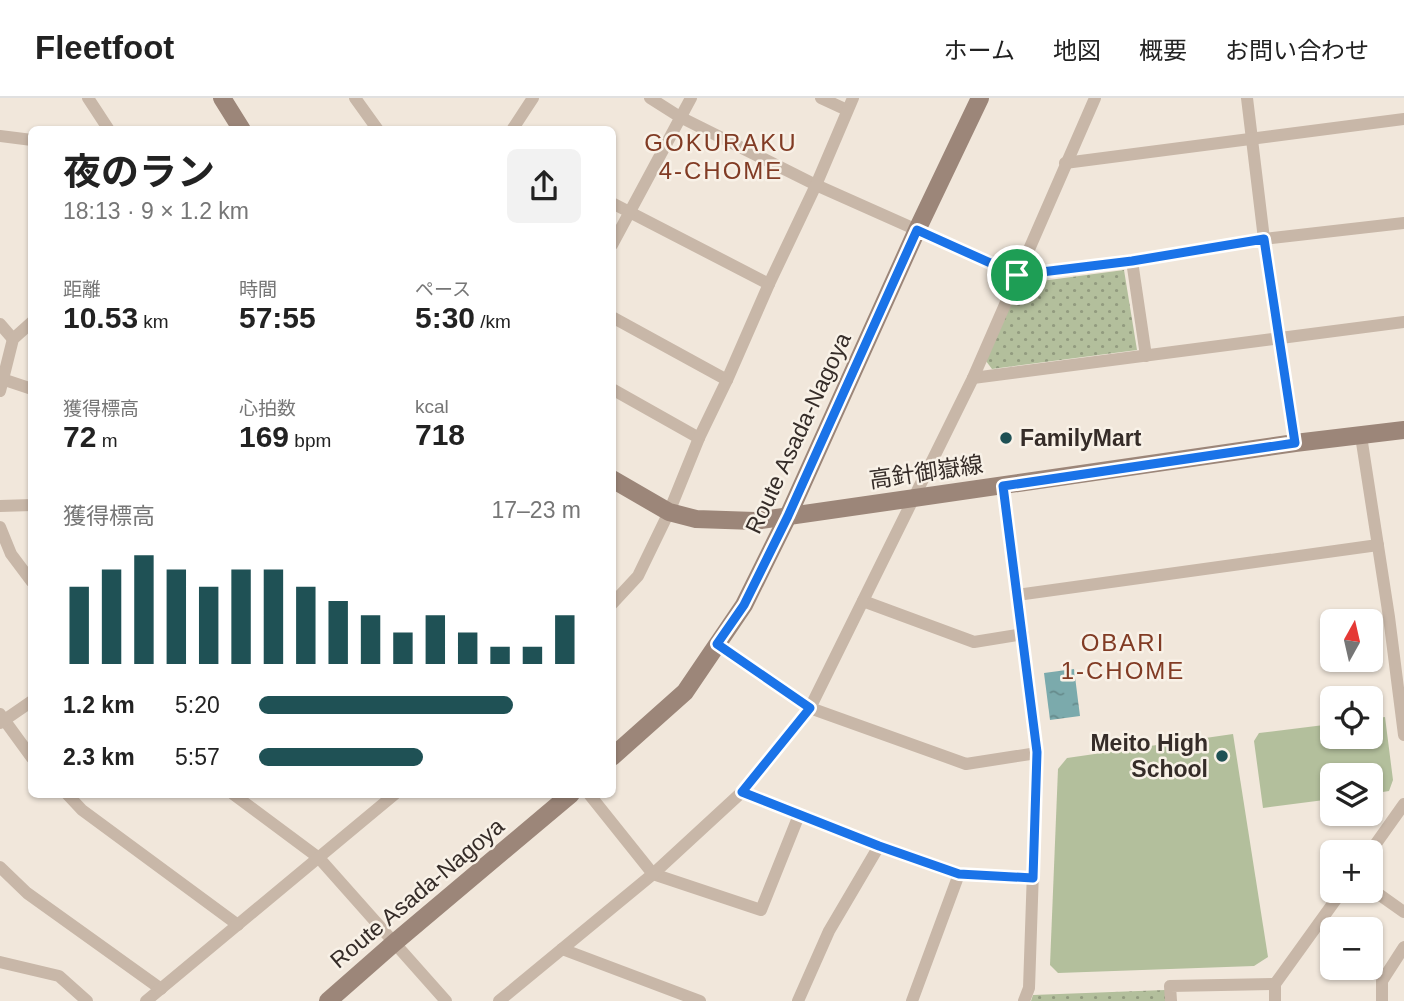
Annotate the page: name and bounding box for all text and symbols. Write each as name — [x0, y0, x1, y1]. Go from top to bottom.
text: Fleetfoot — [35, 29, 174, 66]
text: ホーム — [944, 37, 1015, 64]
text: 地図 — [1053, 37, 1101, 64]
text: 概要 — [1139, 37, 1187, 64]
text: お問い合わせ — [1225, 37, 1369, 64]
district label: GOKURAKU 4-CHOME — [644, 129, 798, 184]
button: share — [507, 149, 581, 223]
text: 夜のラン — [63, 151, 215, 193]
text: 18:13 · 9 × 1.2 km — [63, 198, 249, 224]
pin — [987, 245, 1047, 305]
icon: arrive — [998, 256, 1036, 294]
text: 距離 — [63, 279, 101, 300]
text: 時間 — [239, 279, 277, 300]
text: ペース — [415, 279, 471, 300]
text: 10.53 — [63, 301, 138, 334]
text: 57:55 — [239, 301, 316, 334]
text: 5:30 — [415, 301, 475, 334]
text: km — [138, 311, 169, 332]
text: /km — [475, 311, 511, 332]
street label: Route Asada-Nagoya — [740, 328, 856, 538]
text: kcal — [415, 396, 449, 417]
text: 獲得標高 — [63, 398, 139, 419]
text: 心拍数 — [239, 398, 296, 419]
text: 718 — [415, 418, 465, 451]
text: 72 — [63, 420, 96, 453]
text: 169 — [239, 420, 289, 453]
place label: FamilyMart — [1020, 425, 1142, 451]
text: m — [96, 430, 117, 451]
text: bpm — [289, 430, 331, 451]
marker: FamilyMart — [998, 430, 1014, 446]
street label: 高針御嶽線 — [867, 451, 985, 493]
text: 17–23 m — [491, 497, 581, 523]
text: 獲得標高 — [63, 503, 155, 529]
north arrow — [1320, 609, 1382, 672]
map controls — [1320, 609, 1383, 980]
district label: OBARI 1-CHOME — [1061, 629, 1185, 684]
button: locate — [1320, 686, 1383, 749]
text: 1.2 km — [63, 692, 135, 718]
text: 5:20 — [175, 692, 220, 718]
place label: Meito High School — [1090, 730, 1208, 782]
text: 2.3 km — [63, 744, 135, 770]
text: 5:57 — [175, 744, 220, 770]
marker: Meito High School — [1214, 748, 1230, 764]
button: layers — [1320, 763, 1383, 826]
street label: Route Asada-Nagoya — [325, 813, 509, 973]
button: + — [1320, 840, 1383, 903]
button: − — [1320, 917, 1383, 980]

